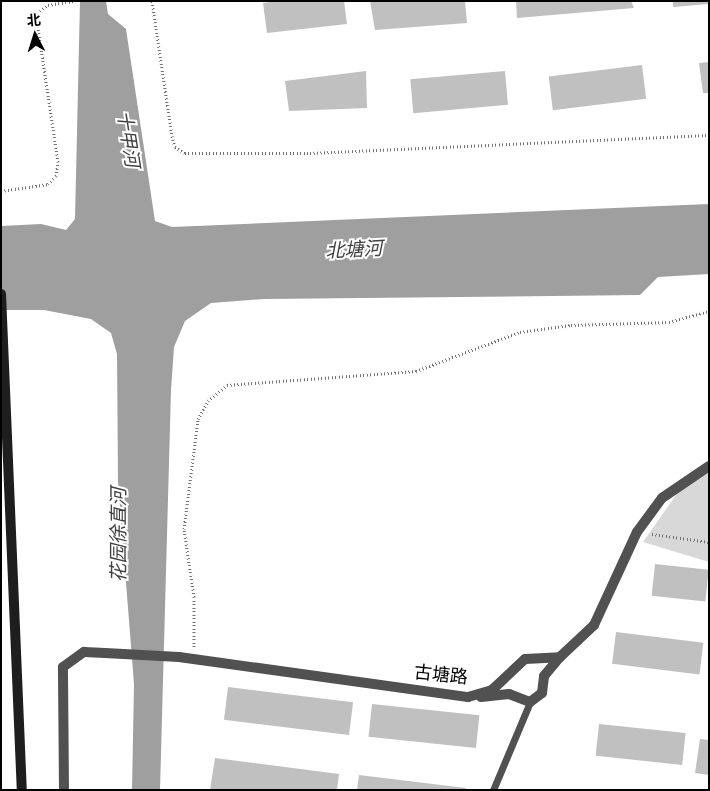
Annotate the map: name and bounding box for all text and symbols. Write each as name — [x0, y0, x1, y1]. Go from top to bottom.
north arrow — [10, 10, 60, 60]
text: 北 — [26, 10, 41, 30]
water label: 十甲河 — [112, 109, 144, 169]
water label: 北塘河 — [325, 237, 383, 263]
water label: 花园徐直河 — [108, 488, 130, 582]
street label: 古塘路 — [413, 661, 469, 689]

